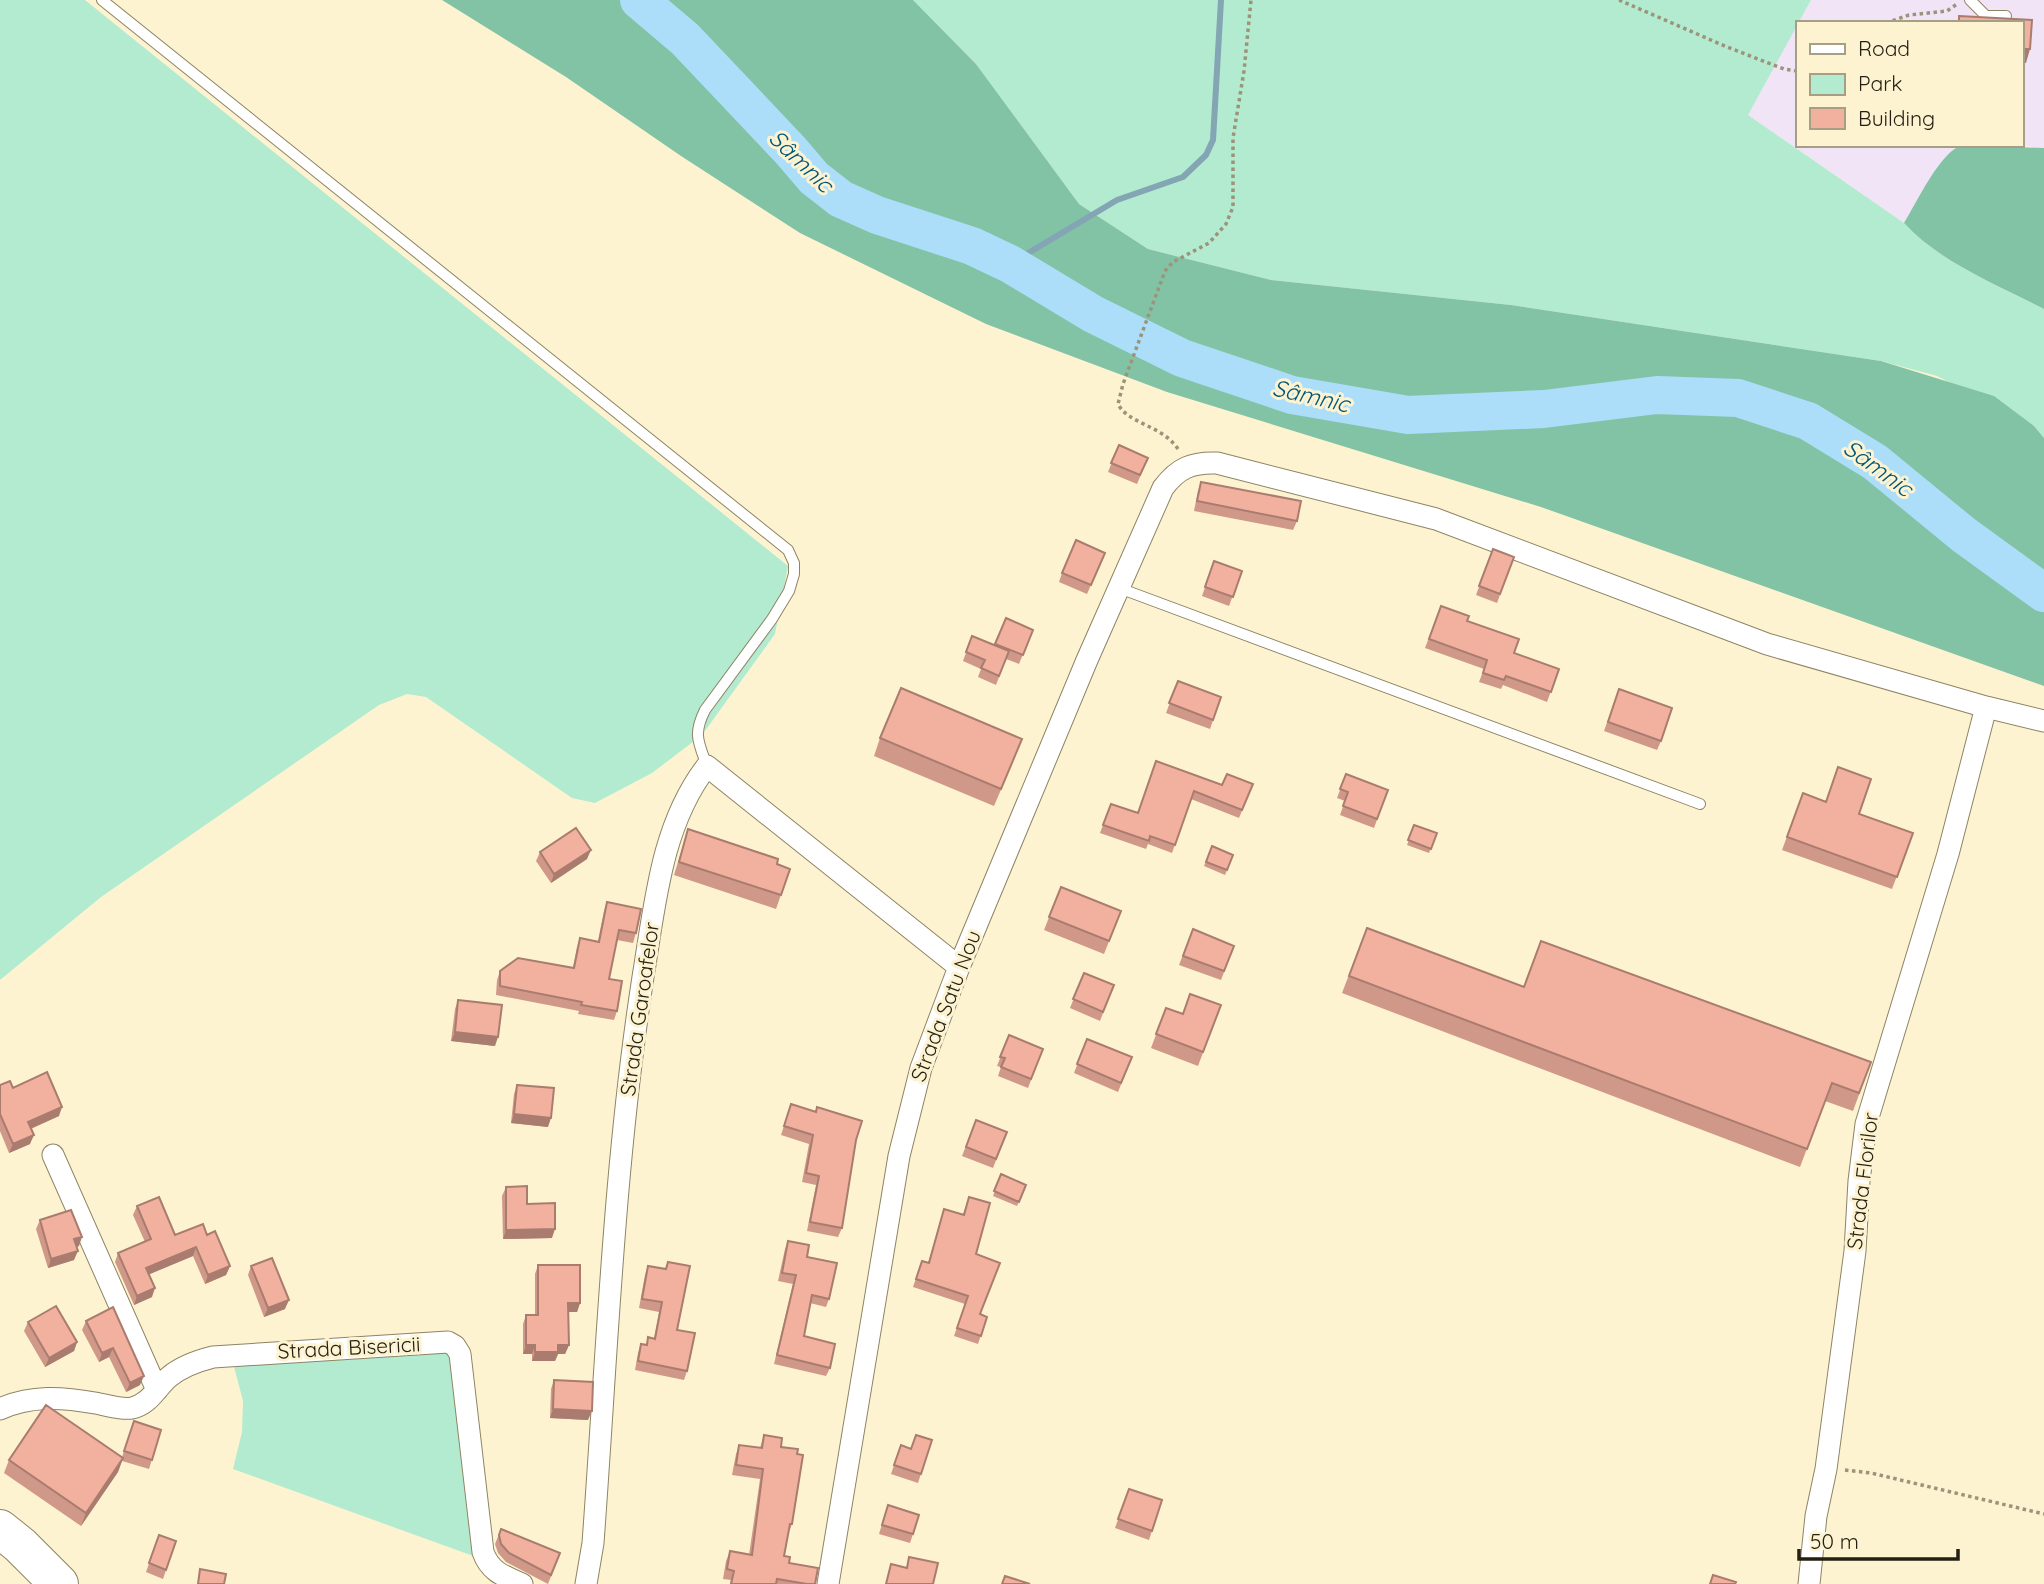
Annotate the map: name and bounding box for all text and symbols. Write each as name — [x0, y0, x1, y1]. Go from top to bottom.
legend — [1796, 21, 2023, 147]
text: Road — [1858, 35, 1910, 61]
text: Park — [1858, 70, 1902, 96]
text: Building — [1858, 105, 1935, 131]
water label: Sâmnic — [763, 123, 841, 200]
water label: Sâmnic — [1270, 373, 1354, 419]
water label: Sâmnic — [1838, 433, 1920, 503]
street label: Strada Garoafelor — [614, 920, 664, 1097]
street label: Strada Satu Nou — [904, 926, 986, 1085]
street label: Strada Florilor — [1841, 1111, 1883, 1251]
street label: Strada Bisericii — [277, 1330, 421, 1364]
scale bar — [1799, 1518, 1958, 1562]
text: 50 m — [1810, 1528, 1859, 1554]

